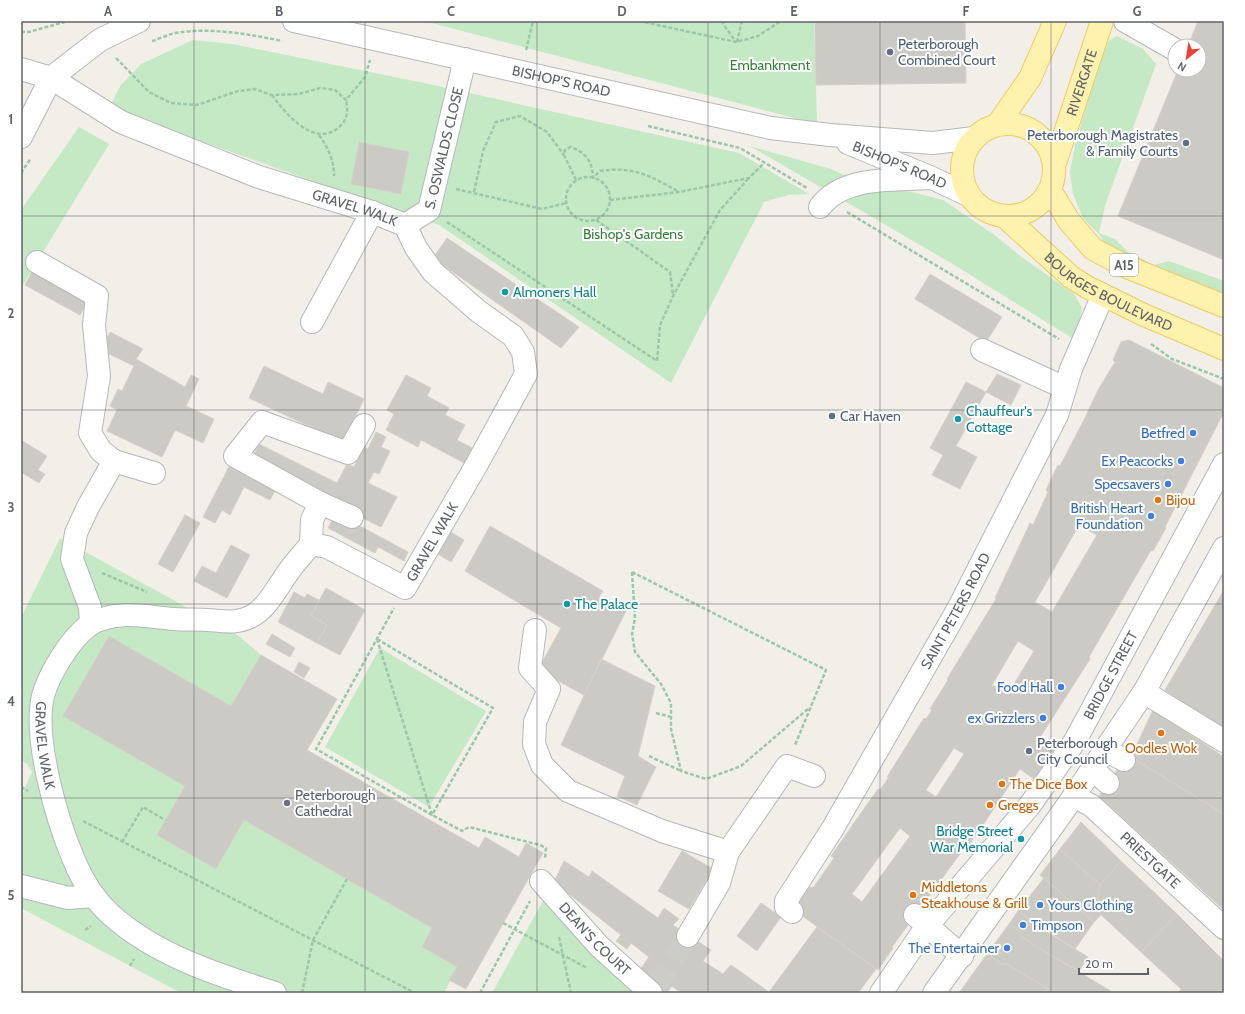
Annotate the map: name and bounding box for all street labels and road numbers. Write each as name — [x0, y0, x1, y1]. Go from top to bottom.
street label: RIVERGATE — [1062, 46, 1101, 118]
street label: BISHOP'S ROAD — [510, 61, 612, 101]
street label: S. OSWALDS CLOSE — [421, 85, 467, 211]
street label: BISHOP'S ROAD — [850, 137, 950, 193]
street label: GRAVEL WALK — [310, 185, 400, 230]
street label: BOURGES BOULEVARD — [1041, 248, 1175, 335]
road number: A15 — [1110, 254, 1138, 276]
street label: GRAVEL WALK — [402, 499, 462, 585]
street label: SAINT PETERS ROAD — [917, 550, 994, 672]
street label: BRIDGE STREET — [1079, 627, 1142, 723]
street label: GRAVEL WALK — [32, 700, 59, 791]
street label: PRIESTGATE — [1116, 828, 1184, 892]
street label: DEAN'S COURT — [555, 898, 635, 980]

